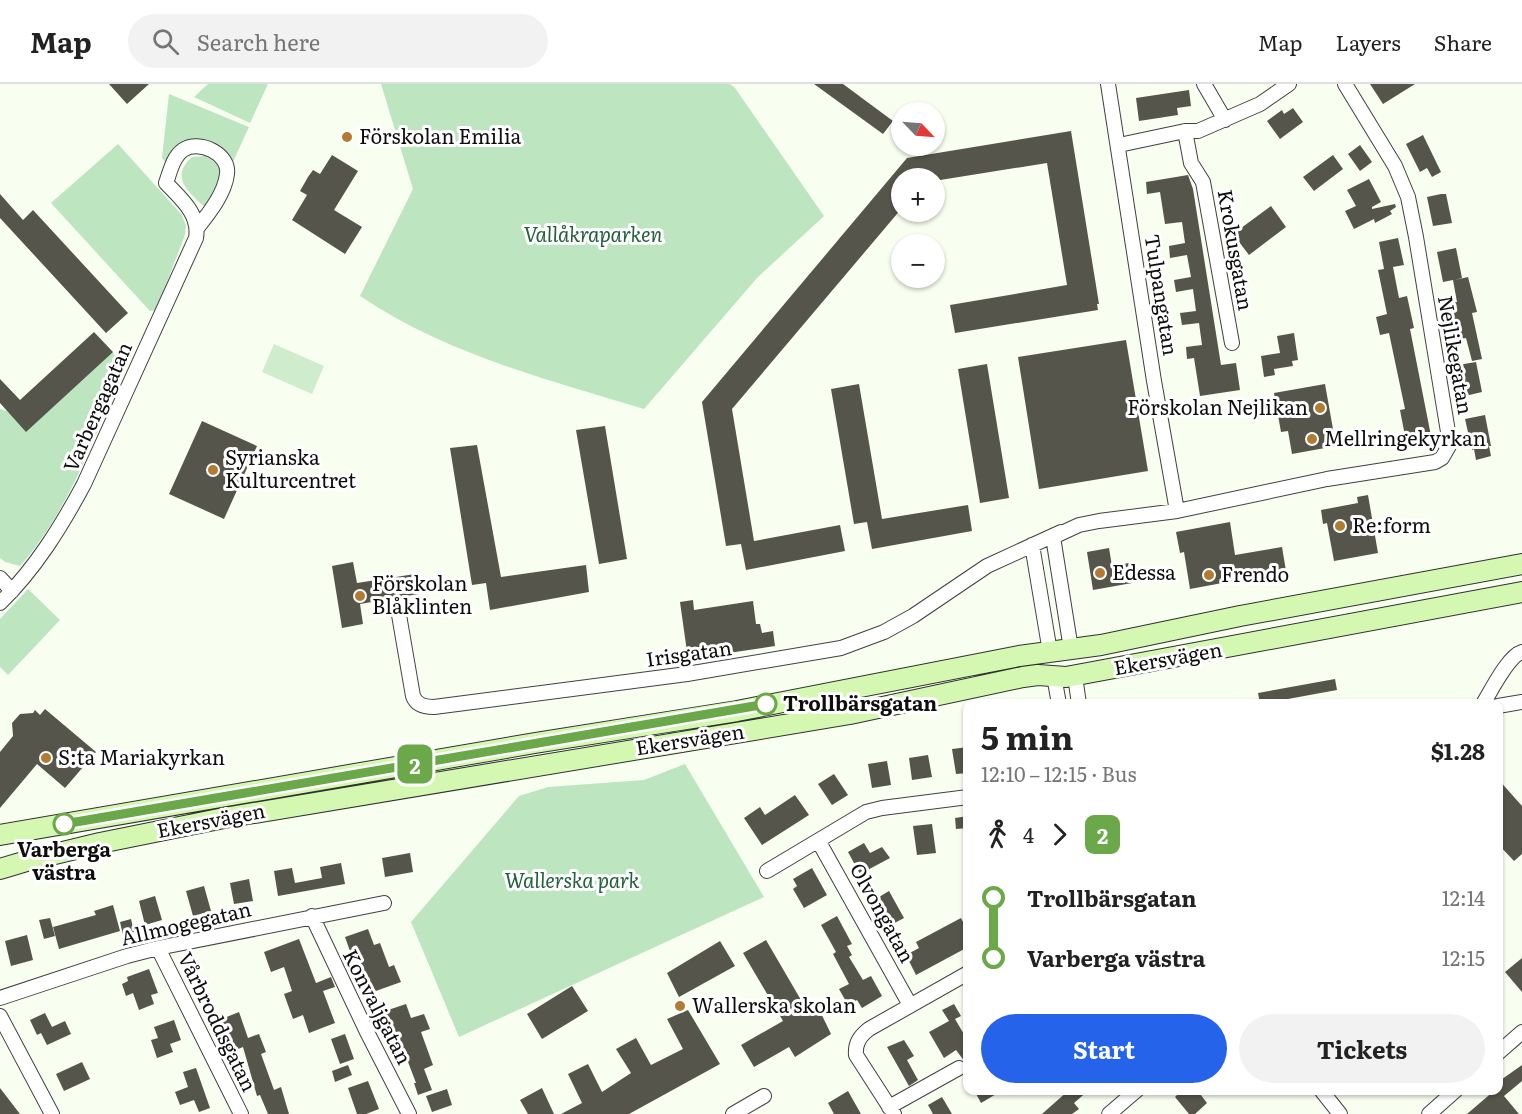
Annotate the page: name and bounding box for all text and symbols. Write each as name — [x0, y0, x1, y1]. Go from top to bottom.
search box — [128, 14, 548, 68]
text: Map — [30, 20, 92, 62]
icon: search — [149, 25, 182, 58]
text: Search here — [197, 25, 320, 58]
text: Map — [1258, 26, 1303, 57]
text: Layers — [1336, 26, 1401, 57]
text: Share — [1434, 26, 1492, 57]
north arrow — [891, 102, 945, 156]
map controls — [891, 102, 945, 288]
place label: Förskolan Emilia — [359, 120, 522, 150]
marker: Förskolan Emilia — [340, 130, 354, 144]
button: + — [891, 168, 945, 222]
street label: Krokusgatan — [1212, 187, 1262, 312]
park label: Vallåkraparken — [524, 218, 662, 248]
street label: Tulpangatan — [1139, 232, 1187, 358]
button: − — [891, 234, 945, 288]
street label: Nejlikegatan — [1432, 293, 1482, 417]
street label: Varbergagatan — [54, 336, 138, 476]
place label: Förskolan Nejlikan — [1127, 391, 1308, 421]
marker: Förskolan Nejlikan — [1313, 401, 1327, 415]
place label: Mellringekyrkan — [1324, 422, 1486, 452]
marker: Mellringekyrkan — [1305, 432, 1319, 446]
place label: Syrianska Kulturcentret — [225, 441, 356, 494]
marker: Syrianska Kulturcentret — [206, 463, 220, 477]
place label: Re:form — [1352, 509, 1431, 539]
marker: Re:form — [1333, 519, 1347, 533]
place label: Edessa — [1112, 556, 1176, 586]
place label: Frendo — [1221, 558, 1289, 588]
marker: Edessa — [1093, 566, 1107, 580]
place label: Förskolan Blåklinten — [372, 567, 472, 620]
marker: Frendo — [1202, 568, 1216, 582]
marker: Förskolan Blåklinten — [353, 589, 367, 603]
street label: Irisgatan — [644, 631, 733, 673]
street label: Ekersvägen — [1111, 633, 1224, 681]
place label: Trollbärsgatan — [783, 687, 937, 717]
marker: Trollbärsgatan — [755, 693, 777, 715]
text: 5 min — [981, 711, 1073, 760]
street label: Ekersvägen — [633, 715, 746, 761]
text: $1.28 — [1431, 734, 1485, 767]
place label: S:ta Mariakyrkan — [58, 741, 225, 771]
line badge: 2 — [396, 744, 434, 784]
text: 2 — [409, 749, 421, 780]
marker: S:ta Mariakyrkan — [39, 751, 53, 765]
text: 12:10 – 12:15 · Bus — [981, 758, 1136, 788]
street label: Ekersvägen — [154, 794, 267, 844]
marker: Varberga västra — [53, 813, 75, 835]
icon: walk — [981, 818, 1014, 851]
icon: forward — [1043, 818, 1076, 851]
text: 4 — [1023, 819, 1034, 849]
text: 2 — [1097, 819, 1108, 850]
place label: Varberga västra — [17, 833, 111, 886]
street label: Olvongatan — [844, 857, 924, 967]
park label: Wallerska park — [504, 864, 640, 894]
text: Trollbärsgatan — [1027, 881, 1197, 914]
text: 12:14 — [1442, 882, 1485, 912]
street label: Allmogegatan — [117, 892, 254, 952]
text: Varberga västra — [1027, 941, 1206, 974]
text: 12:15 — [1442, 942, 1485, 972]
street label: Konvaljgatan — [337, 943, 421, 1069]
street label: Vårbroddsgatan — [172, 946, 266, 1096]
place label: Wallerska skolan — [692, 989, 856, 1019]
marker: Wallerska skolan — [673, 999, 687, 1013]
button: Start — [981, 1014, 1227, 1083]
button: Tickets — [1239, 1014, 1485, 1083]

